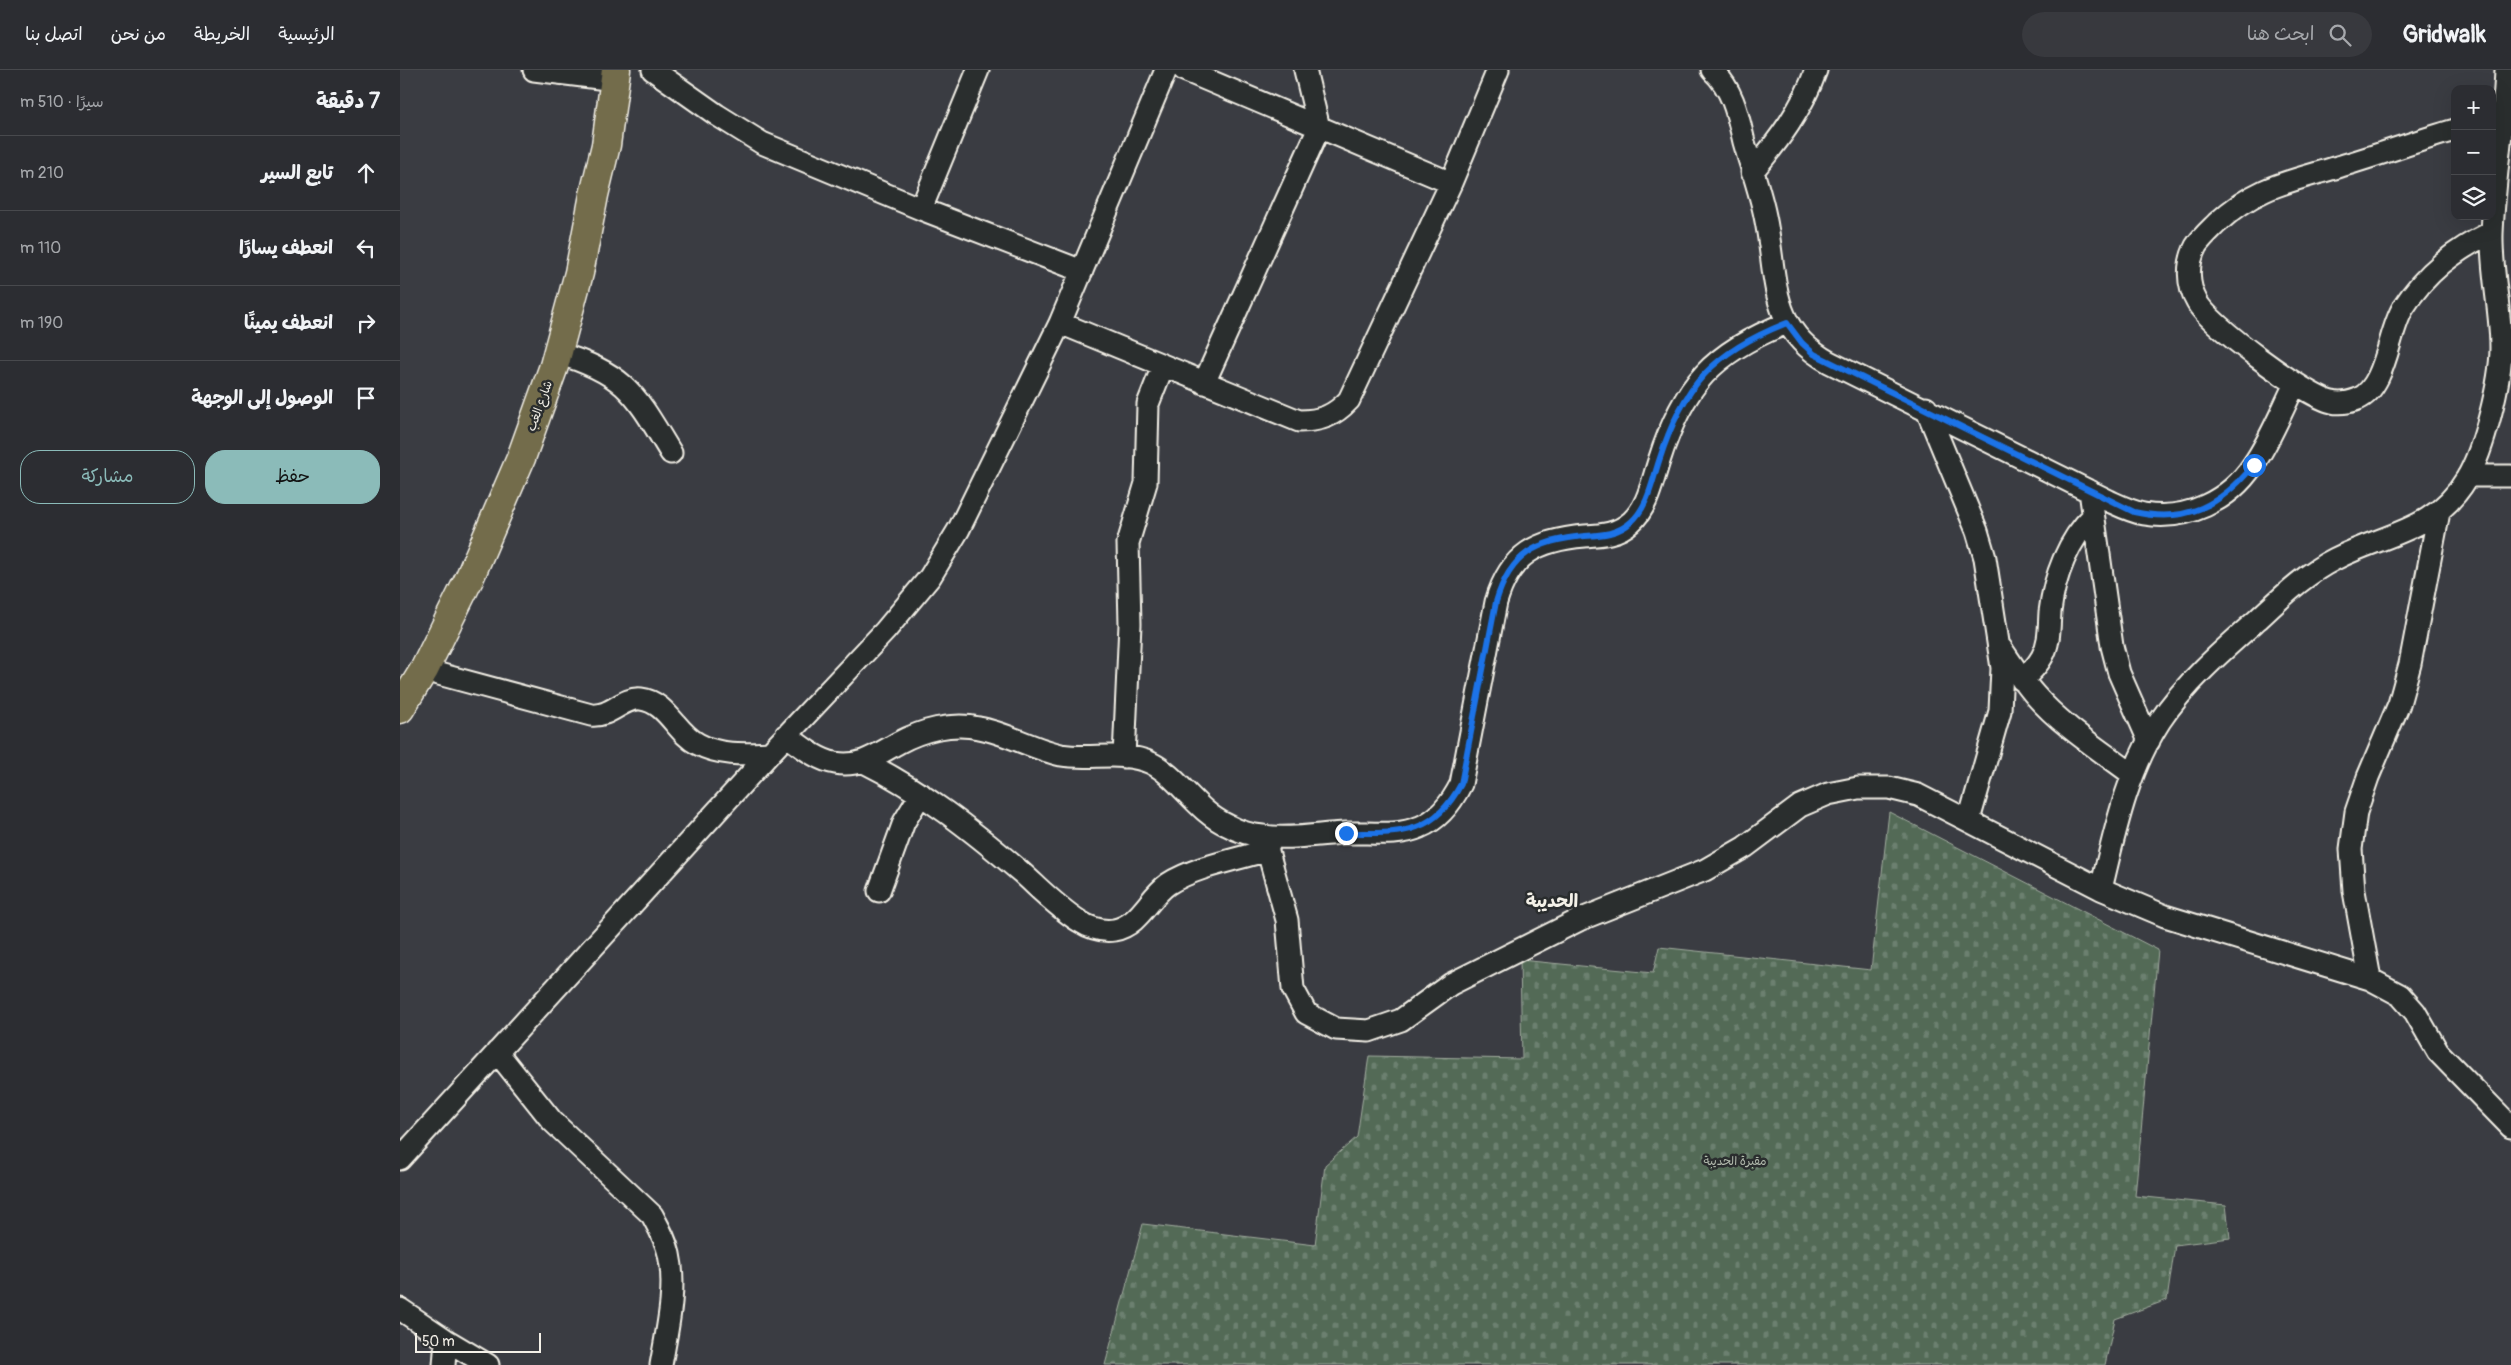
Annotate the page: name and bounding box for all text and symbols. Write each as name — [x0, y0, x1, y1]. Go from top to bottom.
search box — [2022, 12, 2372, 57]
text: Gridwalk — [2402, 20, 2486, 49]
icon: search — [2326, 21, 2354, 49]
text: ابحث هنا — [2247, 22, 2314, 46]
text: اتصل بنا — [25, 23, 83, 46]
text: من نحن — [111, 23, 166, 46]
text: الخريطة — [194, 23, 250, 46]
text: الرئيسية — [278, 23, 335, 46]
map controls — [2451, 85, 2496, 220]
button: + — [2451, 85, 2496, 130]
text: 7 دقيقة — [316, 88, 380, 115]
text: سيرًا · 510 m — [20, 92, 104, 112]
button: − — [2451, 130, 2496, 175]
icon: ahead — [352, 159, 380, 187]
text: تابع السير — [261, 161, 333, 185]
text: 210 m — [20, 163, 64, 183]
button: layers — [2451, 175, 2496, 220]
icon: left — [352, 234, 380, 262]
text: انعطف يسارًا — [239, 236, 333, 260]
text: 110 m — [20, 238, 61, 258]
icon: right — [352, 309, 380, 337]
text: انعطف يمينًا — [244, 311, 333, 335]
text: 190 m — [20, 313, 63, 333]
street label: شارع الغب — [524, 379, 557, 434]
icon: arrive — [352, 384, 380, 412]
text: الوصول إلى الوجهة — [191, 386, 333, 410]
button: مشاركة — [20, 450, 195, 504]
button: حفظ — [205, 450, 380, 504]
route start — [2243, 454, 2266, 477]
route end — [1335, 822, 1358, 845]
district label: الحديبة — [1526, 890, 1578, 913]
park label: مقبرة الحديبة — [1703, 1154, 1767, 1169]
scale bar — [415, 1330, 541, 1353]
text: 50 m — [422, 1333, 455, 1350]

